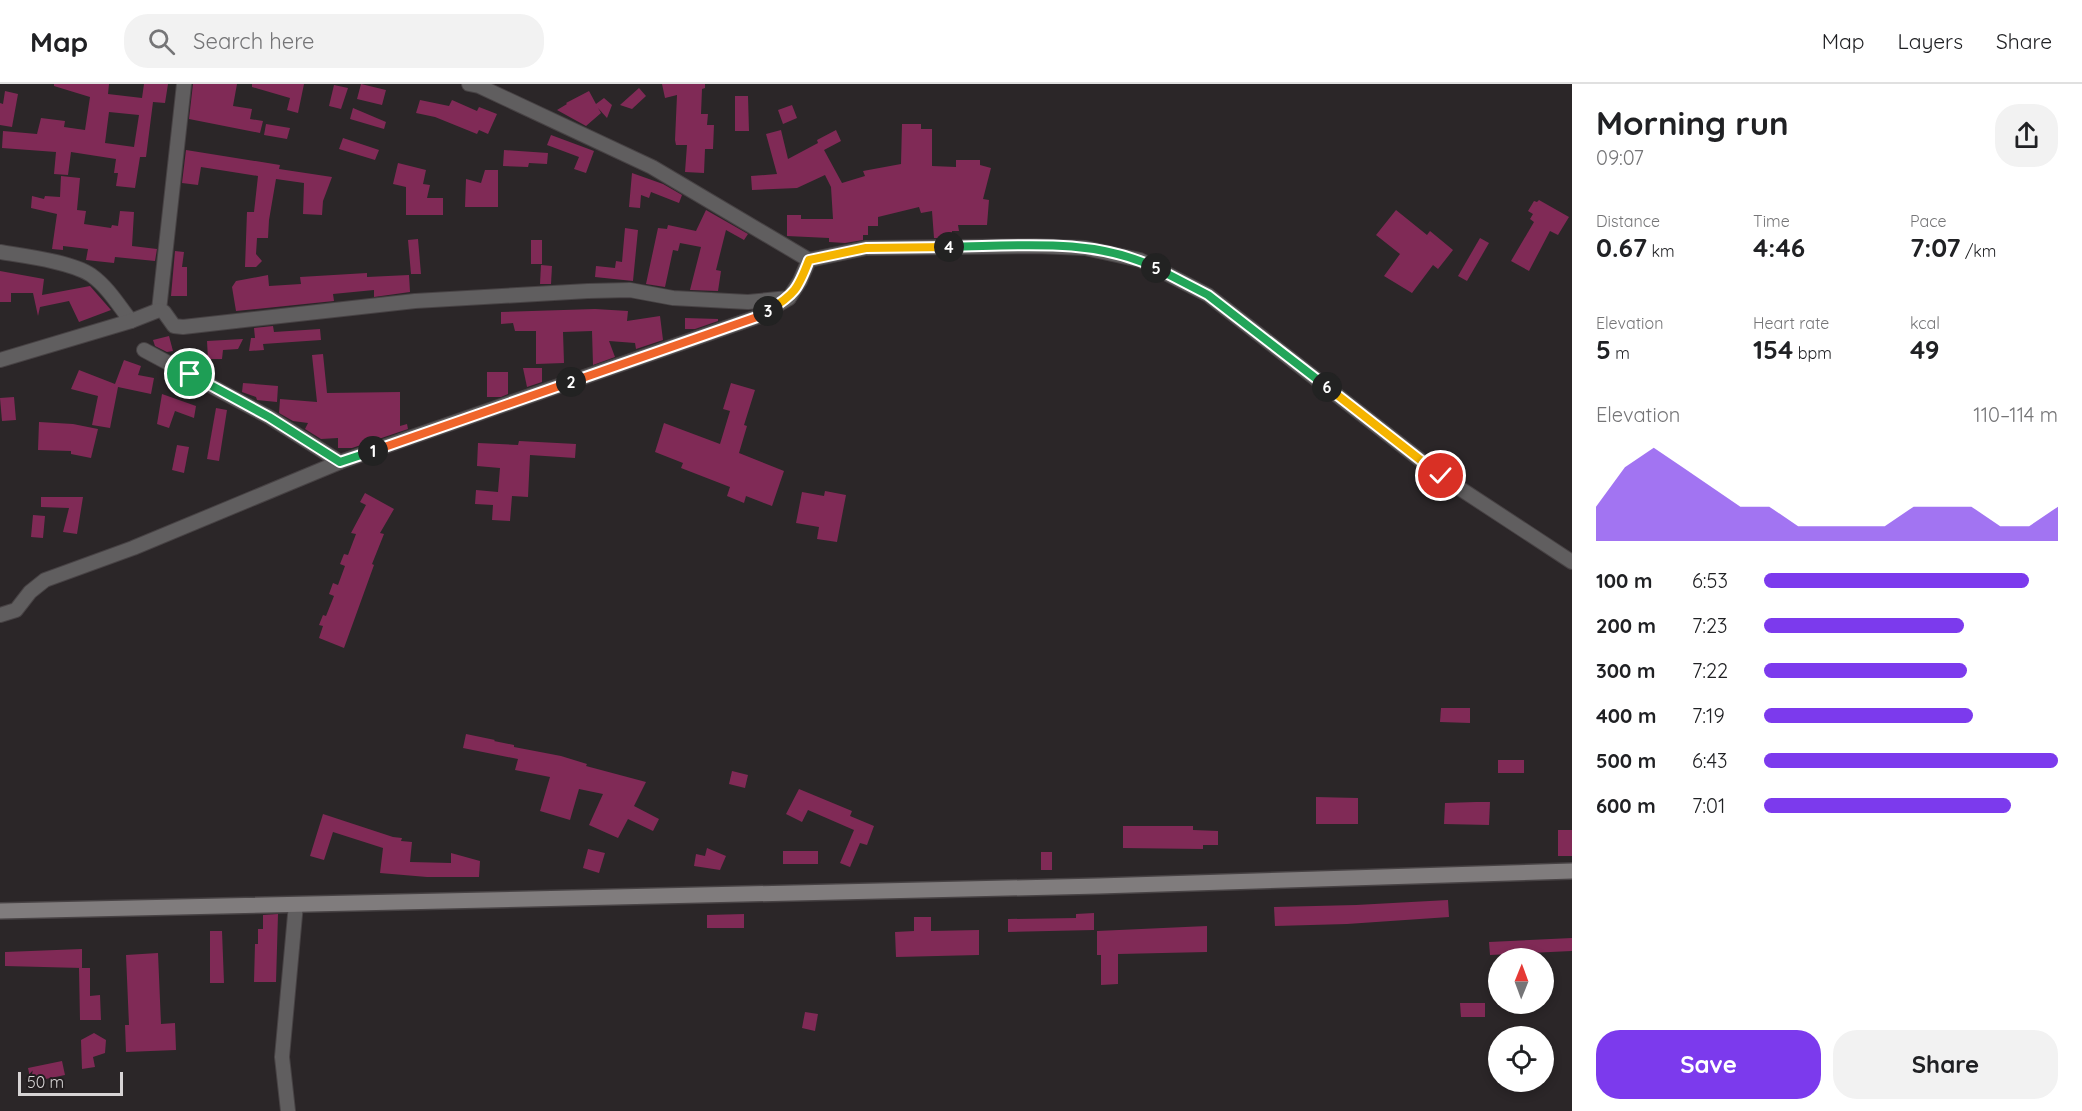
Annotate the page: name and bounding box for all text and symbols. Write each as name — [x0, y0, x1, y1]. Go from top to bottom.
search box — [124, 14, 544, 68]
text: Map — [30, 24, 88, 59]
icon: search — [145, 25, 178, 58]
text: Search here — [193, 27, 315, 55]
text: Map — [1822, 28, 1865, 54]
text: Layers — [1898, 28, 1963, 54]
text: Share — [1996, 28, 2052, 54]
text: Morning run — [1596, 102, 1789, 143]
button: share — [1995, 104, 2058, 167]
text: 09:07 — [1596, 145, 1644, 170]
text: Distance — [1596, 211, 1660, 231]
text: Time — [1753, 211, 1790, 231]
text: Pace — [1910, 211, 1946, 231]
text: 0.67 — [1596, 231, 1647, 264]
text: 4:46 — [1753, 231, 1805, 264]
text: 7:07 — [1910, 231, 1961, 264]
pin: 4 — [934, 232, 964, 262]
text: 4 — [944, 237, 954, 257]
text: km — [1647, 241, 1675, 261]
text: /km — [1961, 241, 1996, 261]
pin: 5 — [1141, 253, 1171, 283]
text: 5 — [1151, 258, 1161, 278]
pin: 3 — [753, 296, 783, 326]
text: 3 — [764, 301, 772, 321]
text: Elevation — [1596, 313, 1663, 333]
text: Heart rate — [1753, 313, 1829, 333]
text: kcal — [1910, 313, 1940, 333]
text: 5 — [1596, 333, 1611, 366]
text: 154 — [1753, 333, 1793, 366]
text: 49 — [1910, 333, 1940, 366]
text: m — [1611, 343, 1630, 363]
text: bpm — [1793, 343, 1832, 363]
pin — [164, 348, 215, 399]
icon: arrive — [173, 357, 206, 390]
pin: 2 — [556, 367, 586, 397]
text: 2 — [566, 372, 576, 392]
pin: 6 — [1312, 372, 1342, 402]
text: 6 — [1323, 377, 1331, 397]
text: Elevation — [1596, 402, 1680, 427]
text: 110–114 m — [1973, 402, 2058, 427]
pin: 1 — [358, 436, 388, 466]
text: 1 — [370, 441, 376, 461]
pin — [1415, 450, 1466, 501]
icon: check — [1424, 459, 1457, 492]
text: 100 m — [1596, 568, 1652, 593]
text: 6:53 — [1692, 568, 1728, 593]
text: 200 m — [1596, 613, 1656, 638]
text: 7:23 — [1692, 613, 1728, 638]
text: 300 m — [1596, 658, 1655, 683]
text: 7:22 — [1692, 658, 1728, 683]
text: 400 m — [1596, 703, 1656, 728]
text: 7:19 — [1692, 703, 1725, 728]
text: 500 m — [1596, 748, 1656, 773]
text: 6:43 — [1692, 748, 1728, 773]
text: 600 m — [1596, 793, 1656, 818]
text: 7:01 — [1692, 793, 1725, 818]
north arrow — [1488, 948, 1554, 1014]
map controls — [1488, 948, 1554, 1092]
button: locate — [1488, 1026, 1554, 1092]
button: Save — [1596, 1030, 1821, 1099]
button: Share — [1833, 1030, 2058, 1099]
scale bar — [18, 1069, 123, 1096]
text: 50 m — [27, 1072, 64, 1092]

